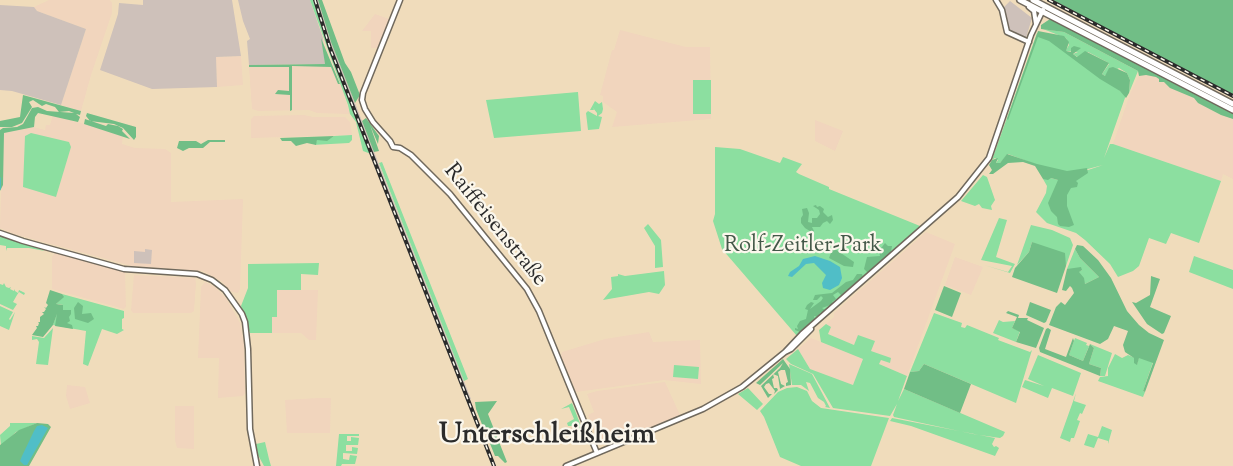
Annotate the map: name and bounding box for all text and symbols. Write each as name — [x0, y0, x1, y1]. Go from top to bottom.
street label: Raiffeisenstraße — [437, 159, 551, 293]
park label: Rolf-Zeitler-Park — [724, 234, 882, 260]
district label: Unterschleißheim — [439, 420, 655, 454]

